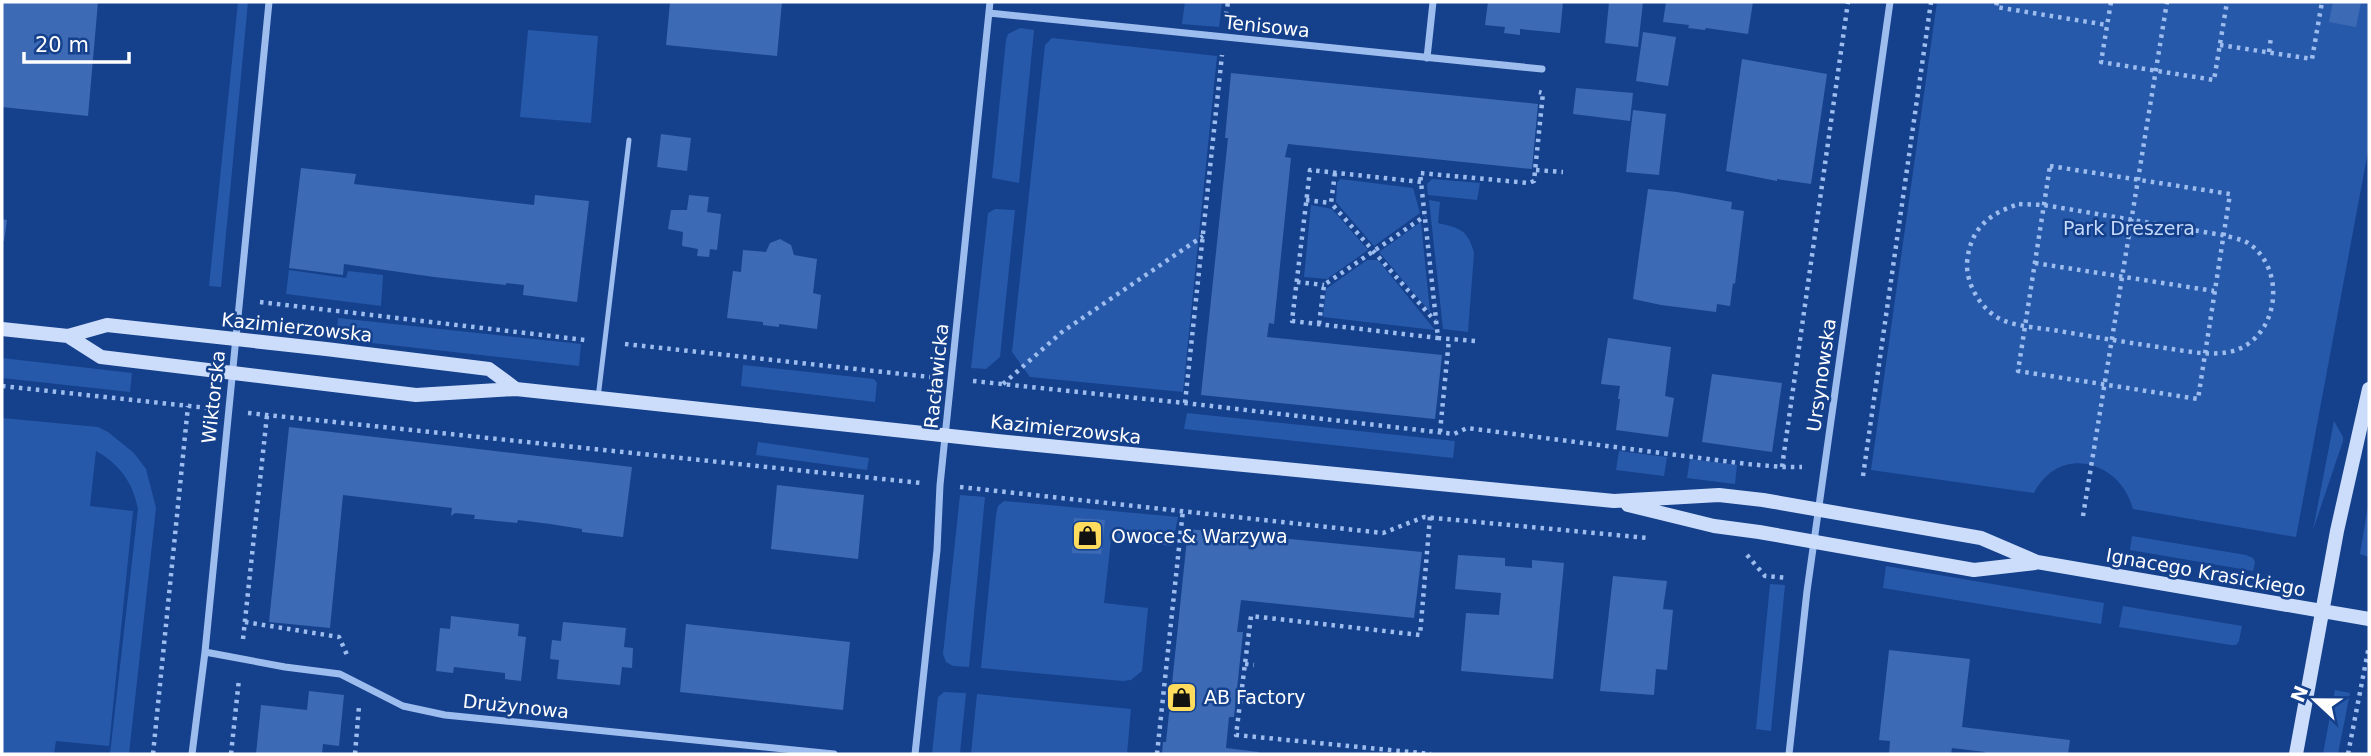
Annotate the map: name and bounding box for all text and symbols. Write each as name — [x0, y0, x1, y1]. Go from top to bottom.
street label: Tenisowa — [1222, 10, 1311, 41]
scale bar — [24, 21, 130, 65]
text: 20 m — [35, 33, 89, 57]
park label: Park Dreszera — [2063, 217, 2195, 239]
street label: Kazimierzowska — [220, 308, 374, 346]
street label: Ursynowska — [1802, 317, 1840, 433]
street label: Racławicka — [920, 322, 952, 430]
street label: Wiktorska — [197, 349, 229, 445]
street label: Kazimierzowska — [989, 410, 1143, 448]
shop icon: Owoce & Warzywa — [1071, 519, 1105, 553]
place label: Owoce & Warzywa — [1111, 525, 1288, 547]
street label: Ignacego Krasickiego — [2104, 544, 2308, 600]
north arrow — [2280, 665, 2350, 735]
shop icon: AB Factory — [1164, 680, 1198, 714]
text: N — [2286, 682, 2312, 705]
place label: AB Factory — [1204, 686, 1305, 708]
street label: Drużynowa — [462, 689, 570, 723]

